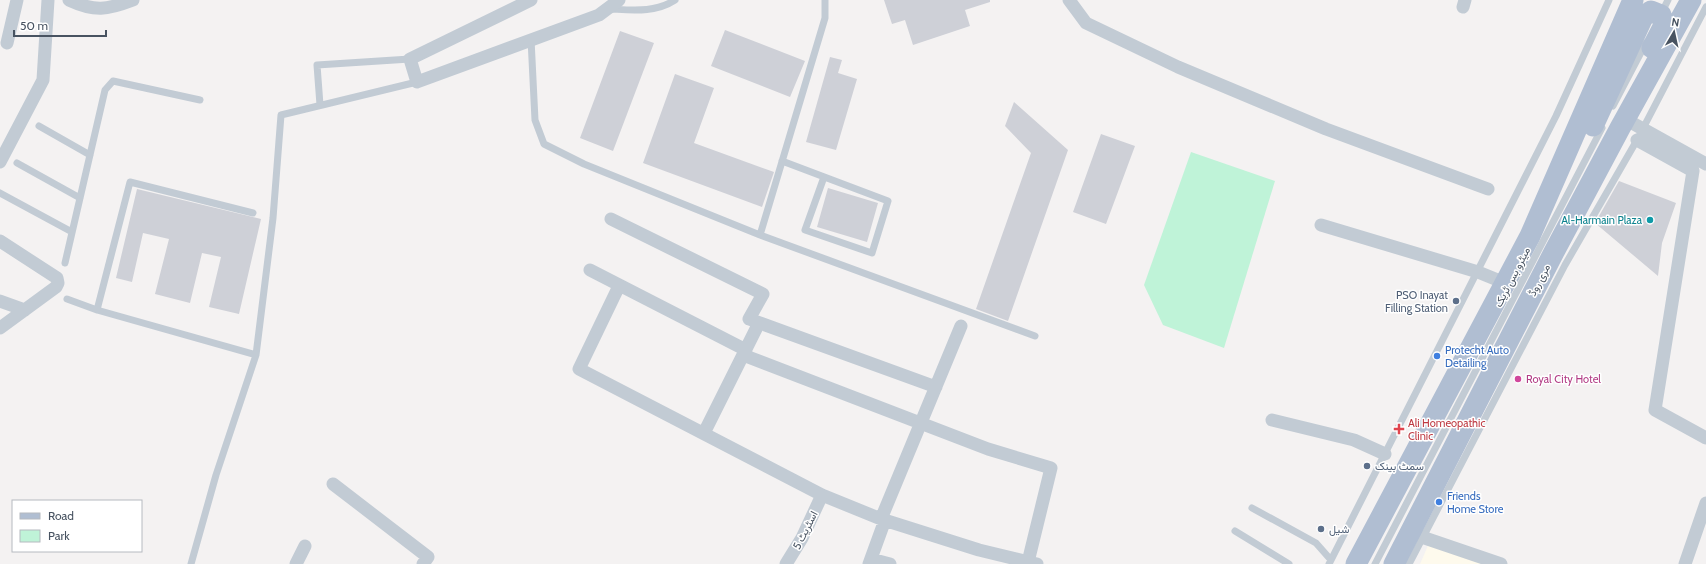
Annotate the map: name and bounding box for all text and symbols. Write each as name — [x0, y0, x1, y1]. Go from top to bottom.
scale bar — [14, 12, 106, 38]
north arrow — [1654, 12, 1694, 52]
text: N — [1671, 15, 1681, 30]
text: 50 m — [20, 18, 48, 33]
place label: Al-Harmain Plaza — [1561, 213, 1643, 227]
marker: Al-Harmain Plaza — [1645, 215, 1655, 225]
street label: میٹرو بس ٹریک — [1491, 244, 1533, 309]
street label: مری روڈ — [1525, 262, 1553, 298]
place label: PSO Inayat Filling Station — [1385, 288, 1448, 315]
marker: PSO Inayat Filling Station — [1451, 296, 1461, 306]
place label: Protecht Auto Detailing — [1445, 343, 1509, 370]
marker: Protecht Auto Detailing — [1432, 351, 1442, 361]
place label: Royal City Hotel — [1526, 372, 1601, 386]
marker: Royal City Hotel — [1513, 374, 1523, 384]
place label: Ali Homeopathic Clinic — [1408, 416, 1485, 443]
marker: Ali Homeopathic Clinic — [1393, 423, 1405, 435]
place label: سمٹ بینک — [1375, 459, 1424, 473]
marker: سمٹ بینک — [1362, 461, 1372, 471]
place label: Friends Home Store — [1447, 489, 1504, 516]
marker: Friends Home Store — [1434, 497, 1444, 507]
legend — [12, 500, 142, 552]
text: Road — [48, 508, 74, 523]
street label: اسٹریٹ 5 — [789, 508, 821, 552]
place label: شیل — [1329, 522, 1350, 536]
marker: شیل — [1316, 524, 1326, 534]
text: Park — [48, 528, 70, 543]

